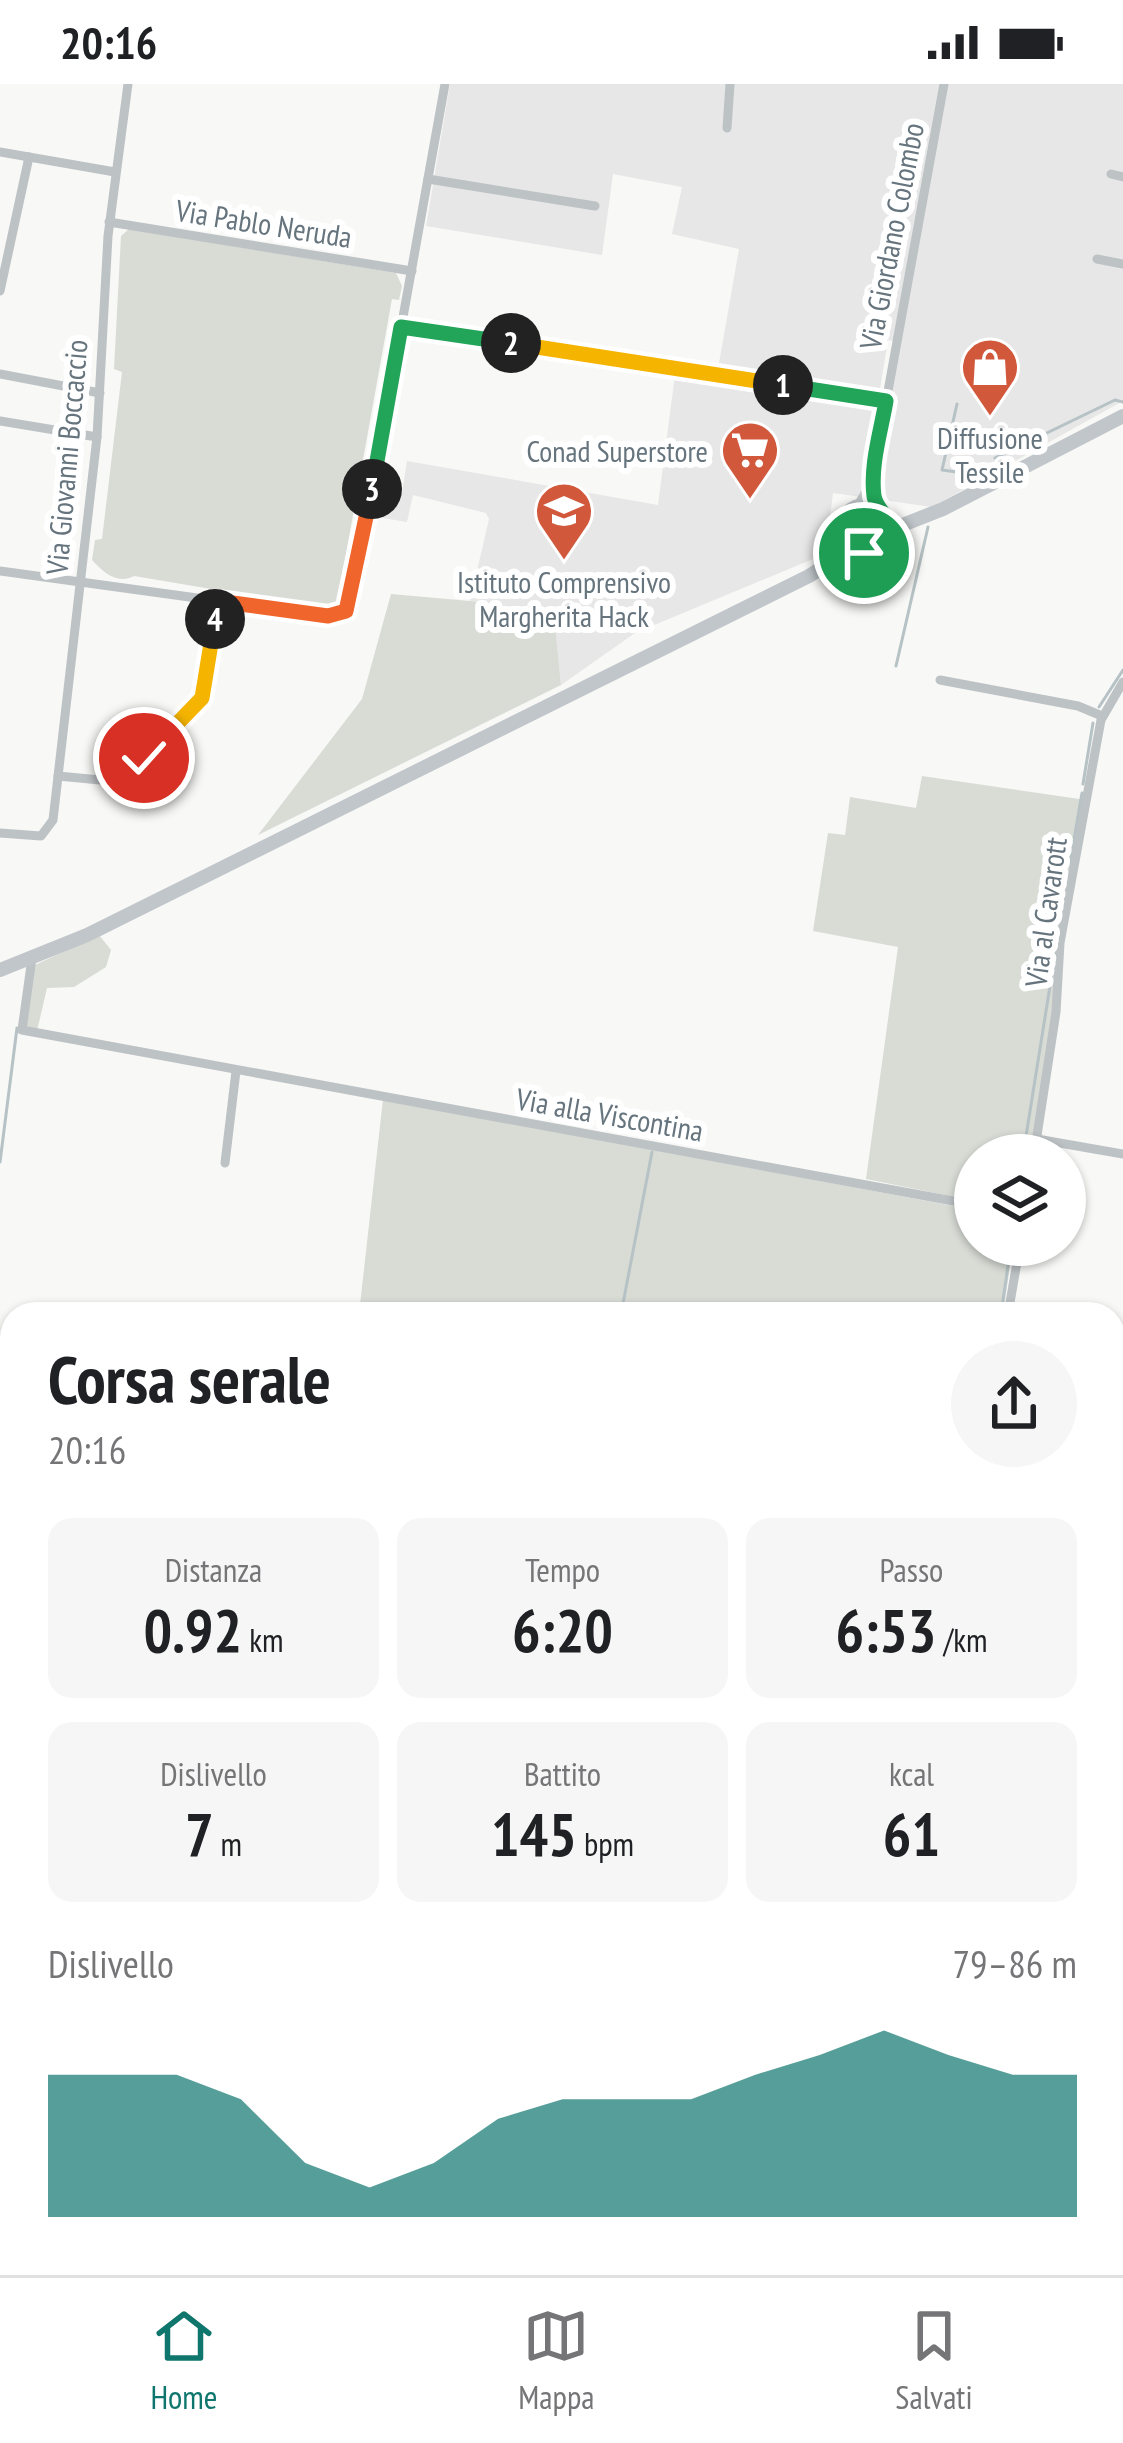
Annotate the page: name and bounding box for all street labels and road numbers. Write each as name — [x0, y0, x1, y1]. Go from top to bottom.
street label: Via Giordano Colombo — [850, 119, 932, 354]
street label: Via Pablo Neruda — [172, 190, 355, 256]
street label: Via Giovanni Boccaccio — [36, 338, 96, 577]
street label: Via al Cavarott — [1015, 834, 1075, 990]
street label: Via alla Viscontina — [512, 1078, 707, 1150]

